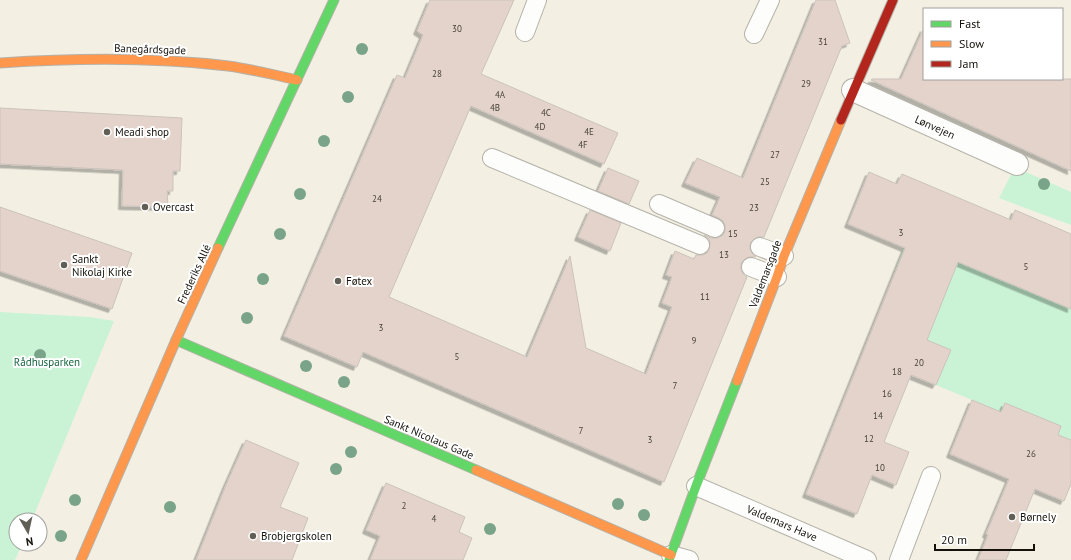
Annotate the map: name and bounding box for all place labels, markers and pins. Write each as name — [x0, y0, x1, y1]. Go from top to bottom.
place label: Meadi shop — [115, 125, 169, 139]
marker: Meadi shop — [102, 127, 112, 137]
place label: Overcast — [153, 200, 194, 214]
marker: Overcast — [140, 202, 150, 212]
place label: Sankt Nikolaj Kirke — [72, 252, 132, 279]
marker: Sankt Nikolaj Kirke — [59, 260, 69, 270]
place label: Føtex — [346, 274, 373, 288]
marker: Føtex — [333, 276, 343, 286]
place label: Børnely — [1020, 510, 1057, 524]
marker: Børnely — [1007, 512, 1017, 522]
place label: Brobjergskolen — [261, 529, 332, 543]
marker: Brobjergskolen — [248, 531, 258, 541]

